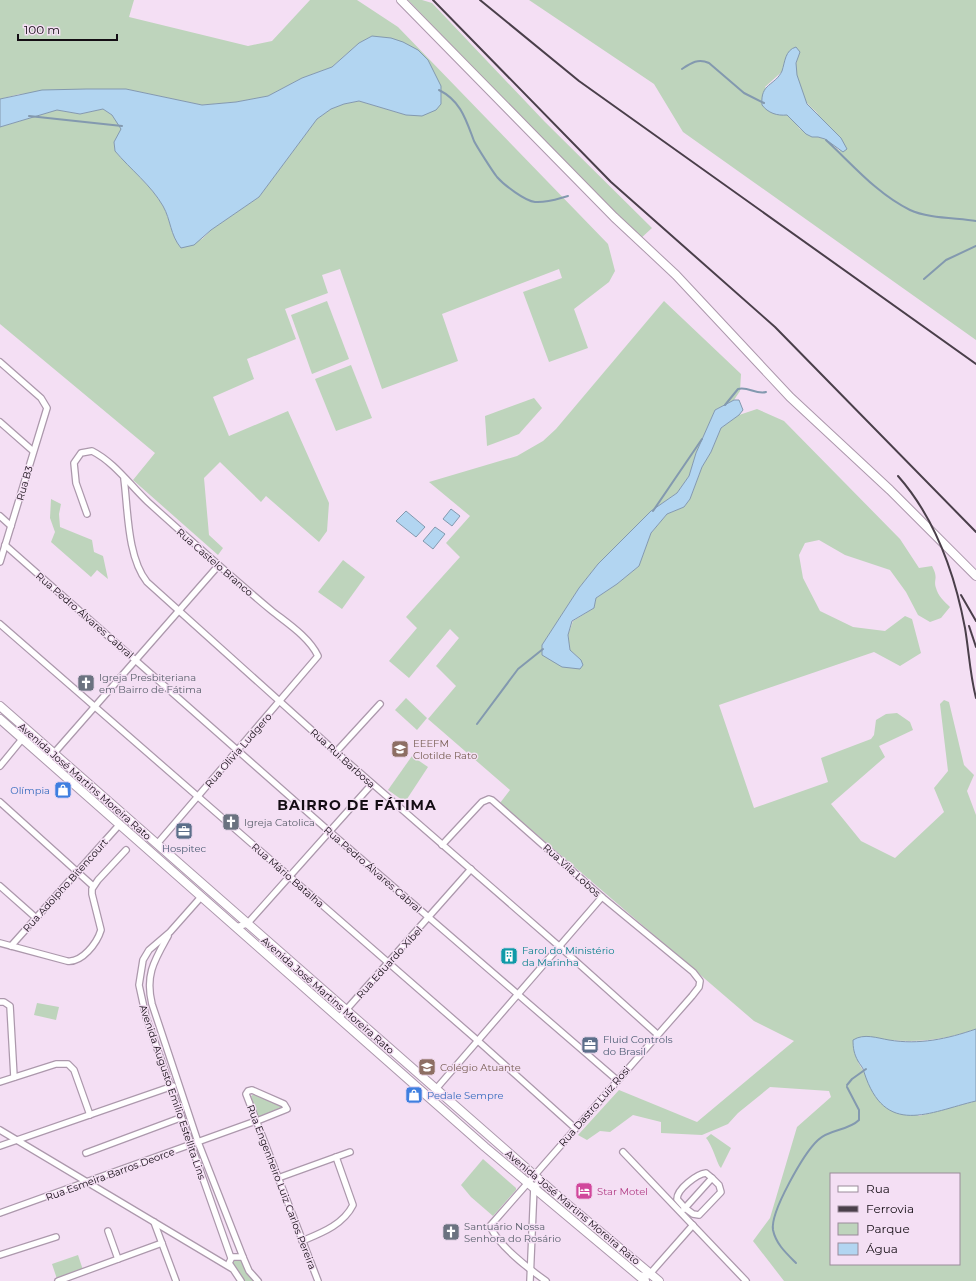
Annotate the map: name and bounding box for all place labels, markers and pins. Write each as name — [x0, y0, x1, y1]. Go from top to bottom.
place label: Igreja Presbiteriana em Bairro de Fátima — [99, 671, 202, 696]
church icon: Igreja Presbiteriana em Bairro de Fátima — [76, 673, 96, 693]
place label: EEEFM Clotilde Rato — [413, 737, 477, 762]
school or university icon: EEEFM Clotilde Rato — [390, 739, 410, 759]
shop icon: Olímpia — [53, 780, 73, 800]
place label: Olímpia — [10, 784, 50, 797]
church icon: Igreja Catolica — [221, 812, 241, 832]
place label: Igreja Catolica — [244, 816, 315, 829]
office icon: Hospitec — [174, 821, 194, 841]
place label: Hospitec — [162, 842, 206, 855]
place label: Farol do Ministério da Marinha — [522, 944, 615, 969]
building icon: Farol do Ministério da Marinha — [499, 946, 519, 966]
place label: Fluid Controls do Brasil — [603, 1033, 673, 1058]
office icon: Fluid Controls do Brasil — [580, 1035, 600, 1055]
school or university icon: Colégio Atuante — [417, 1057, 437, 1077]
place label: Colégio Atuante — [440, 1061, 521, 1074]
shop icon: Pedale Sempre — [404, 1085, 424, 1105]
place label: Pedale Sempre — [427, 1089, 504, 1102]
hotel icon: Star Motel — [574, 1181, 594, 1201]
place label: Star Motel — [597, 1185, 648, 1198]
place label: Santuário Nossa Senhora do Rosário — [464, 1220, 561, 1245]
church icon: Santuário Nossa Senhora do Rosário — [441, 1222, 461, 1242]

